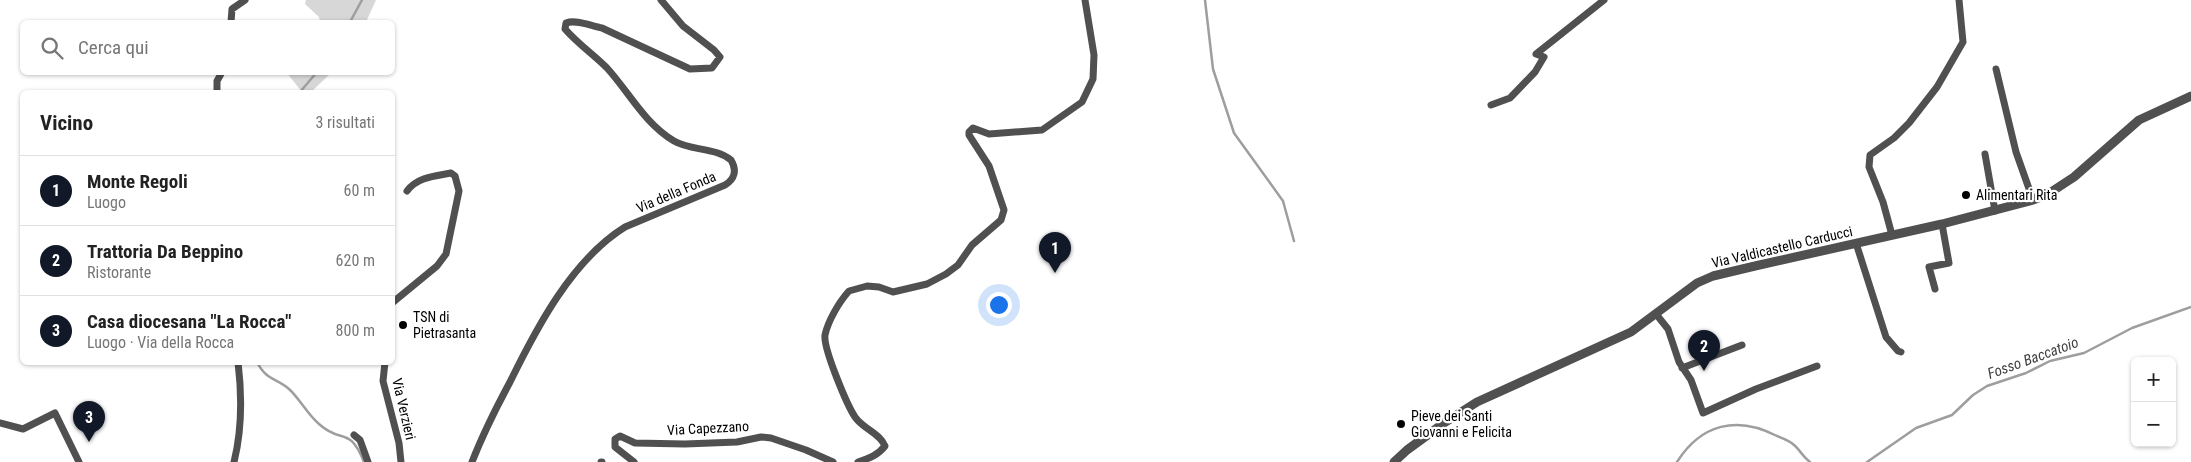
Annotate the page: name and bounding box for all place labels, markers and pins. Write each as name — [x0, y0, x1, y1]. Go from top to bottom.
place label: Alimentari Rita — [1976, 187, 2057, 203]
marker: Alimentari Rita — [1960, 189, 1972, 201]
pin: 1 — [1039, 232, 1071, 273]
place label: TSN di Pietrasanta — [413, 309, 476, 341]
marker: TSN di Pietrasanta — [397, 319, 409, 331]
pin: 2 — [1688, 330, 1720, 371]
pin: 3 — [73, 401, 105, 442]
place label: Pieve dei Santi Giovanni e Felicita — [1411, 408, 1512, 440]
marker: Pieve dei Santi Giovanni e Felicita — [1395, 418, 1407, 430]

